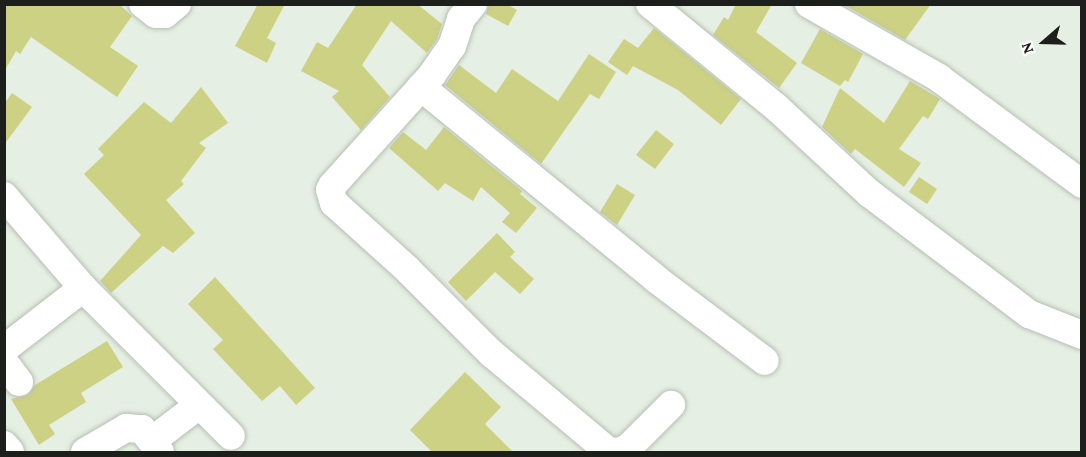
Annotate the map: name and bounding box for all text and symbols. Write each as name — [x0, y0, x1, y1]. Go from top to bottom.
north arrow — [1014, 12, 1074, 72]
text: N — [1017, 40, 1036, 56]

